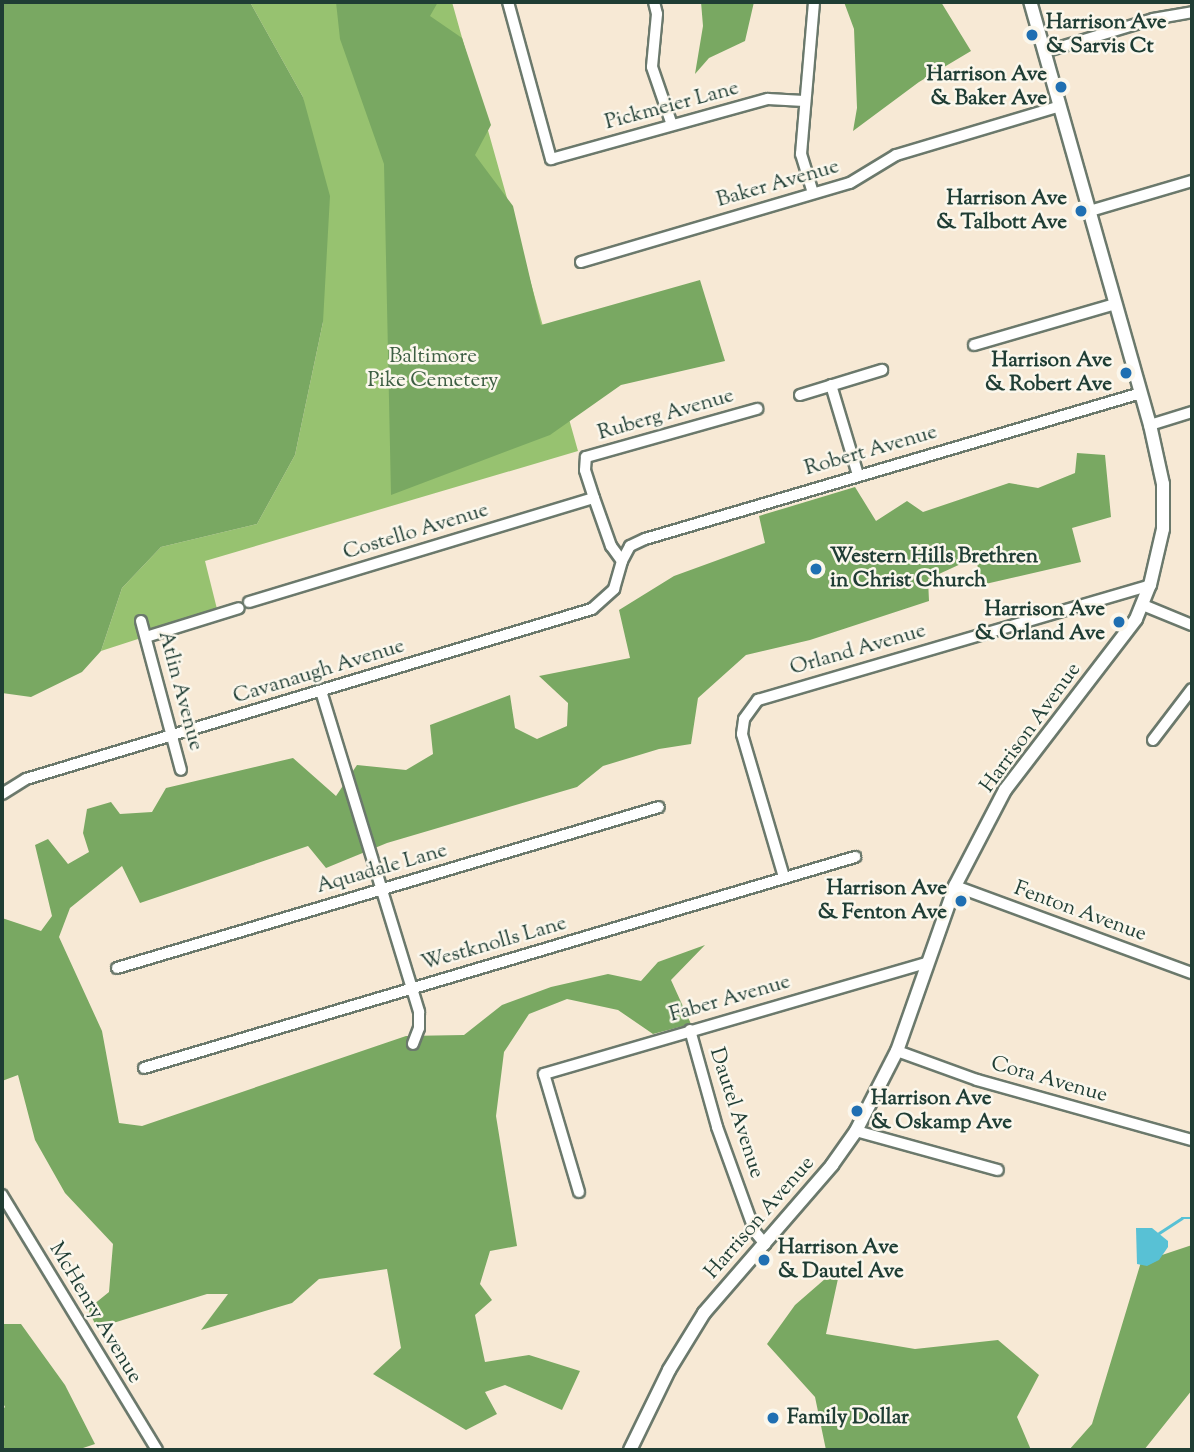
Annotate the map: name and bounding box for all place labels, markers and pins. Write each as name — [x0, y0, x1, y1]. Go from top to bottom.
place label: Harrison Ave & Sarvis Ct — [1046, 10, 1166, 60]
marker: Harrison Ave & Sarvis Ct — [1024, 27, 1040, 43]
place label: Harrison Ave & Baker Ave — [927, 62, 1047, 112]
marker: Harrison Ave & Baker Ave — [1053, 79, 1069, 95]
place label: Harrison Ave & Talbott Ave — [936, 186, 1067, 236]
marker: Harrison Ave & Talbott Ave — [1073, 203, 1089, 219]
place label: Harrison Ave & Robert Ave — [985, 348, 1112, 398]
marker: Harrison Ave & Robert Ave — [1118, 365, 1134, 381]
place label: Western Hills Brethren in Christ Church — [830, 544, 1038, 594]
marker: Western Hills Brethren in Christ Church — [808, 561, 824, 577]
place label: Harrison Ave & Orland Ave — [975, 597, 1105, 647]
marker: Harrison Ave & Orland Ave — [1111, 614, 1127, 630]
place label: Harrison Ave & Fenton Ave — [818, 876, 947, 926]
marker: Harrison Ave & Fenton Ave — [953, 893, 969, 909]
place label: Harrison Ave & Oskamp Ave — [871, 1086, 1012, 1136]
marker: Harrison Ave & Oskamp Ave — [849, 1103, 865, 1119]
place label: Harrison Ave & Dautel Ave — [778, 1235, 904, 1285]
marker: Harrison Ave & Dautel Ave — [756, 1252, 772, 1268]
place label: Family Dollar — [787, 1405, 909, 1431]
marker: Family Dollar — [765, 1410, 781, 1426]

